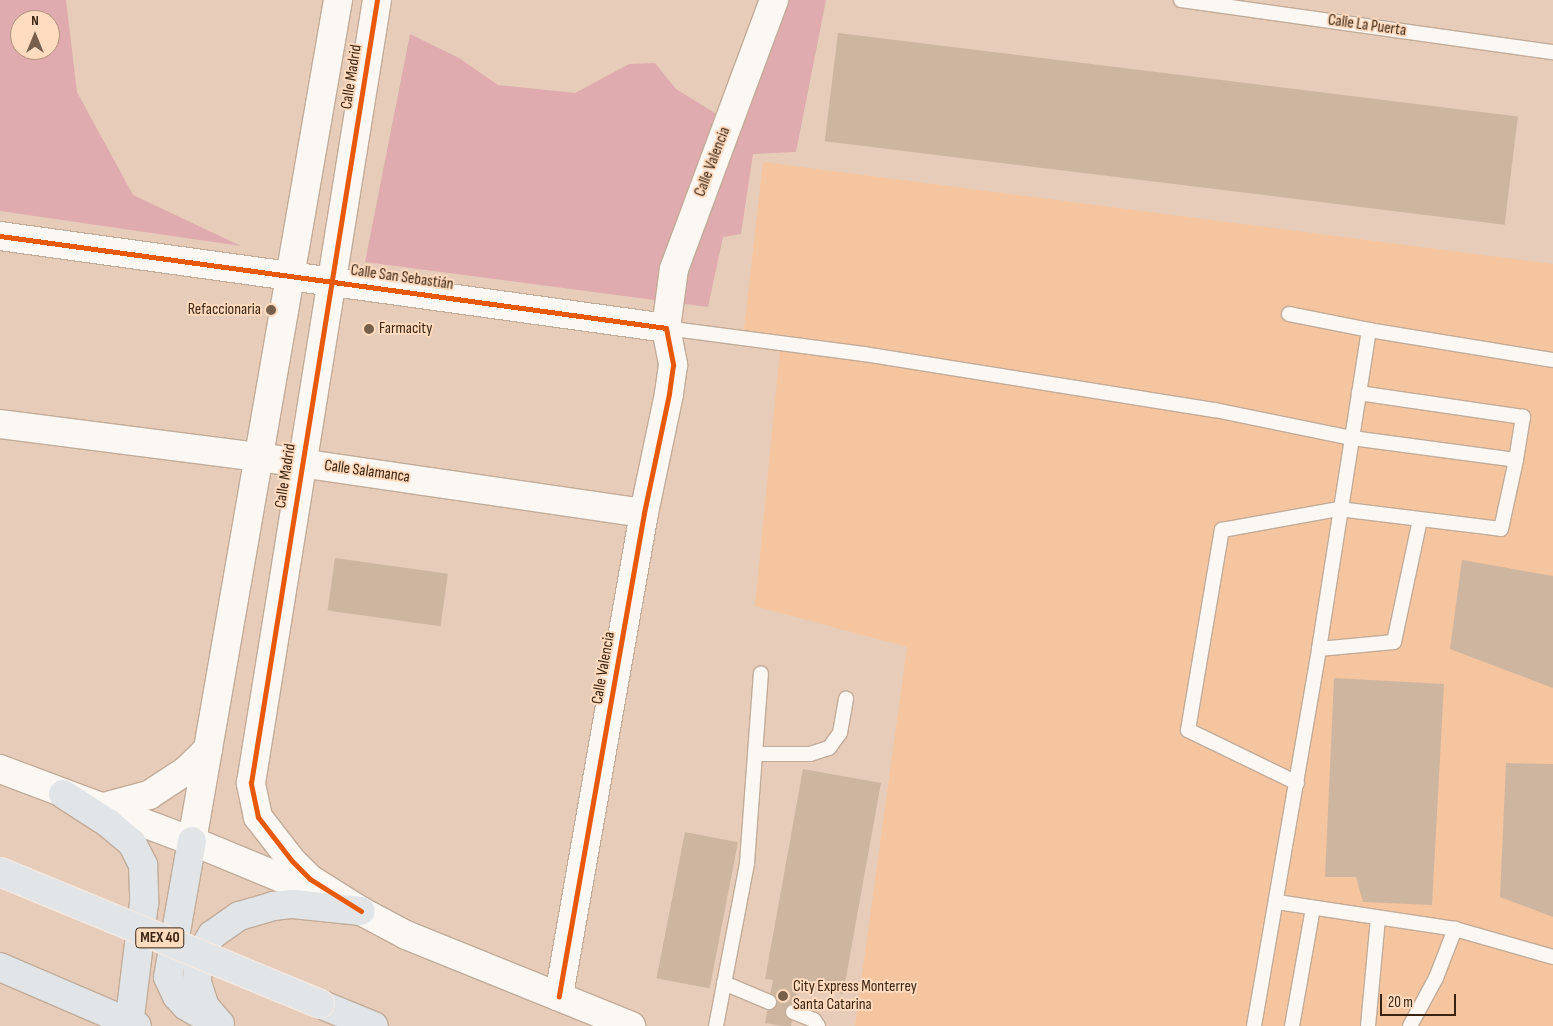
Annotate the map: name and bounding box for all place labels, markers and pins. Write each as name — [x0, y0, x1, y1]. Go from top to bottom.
place label: Refaccionaria — [188, 300, 261, 320]
marker: Refaccionaria — [265, 304, 277, 316]
place label: Farmacity — [379, 319, 432, 339]
marker: Farmacity — [363, 323, 375, 335]
place label: City Express Monterrey Santa Catarina — [793, 977, 917, 1015]
marker: City Express Monterrey Santa Catarina — [777, 990, 789, 1002]

